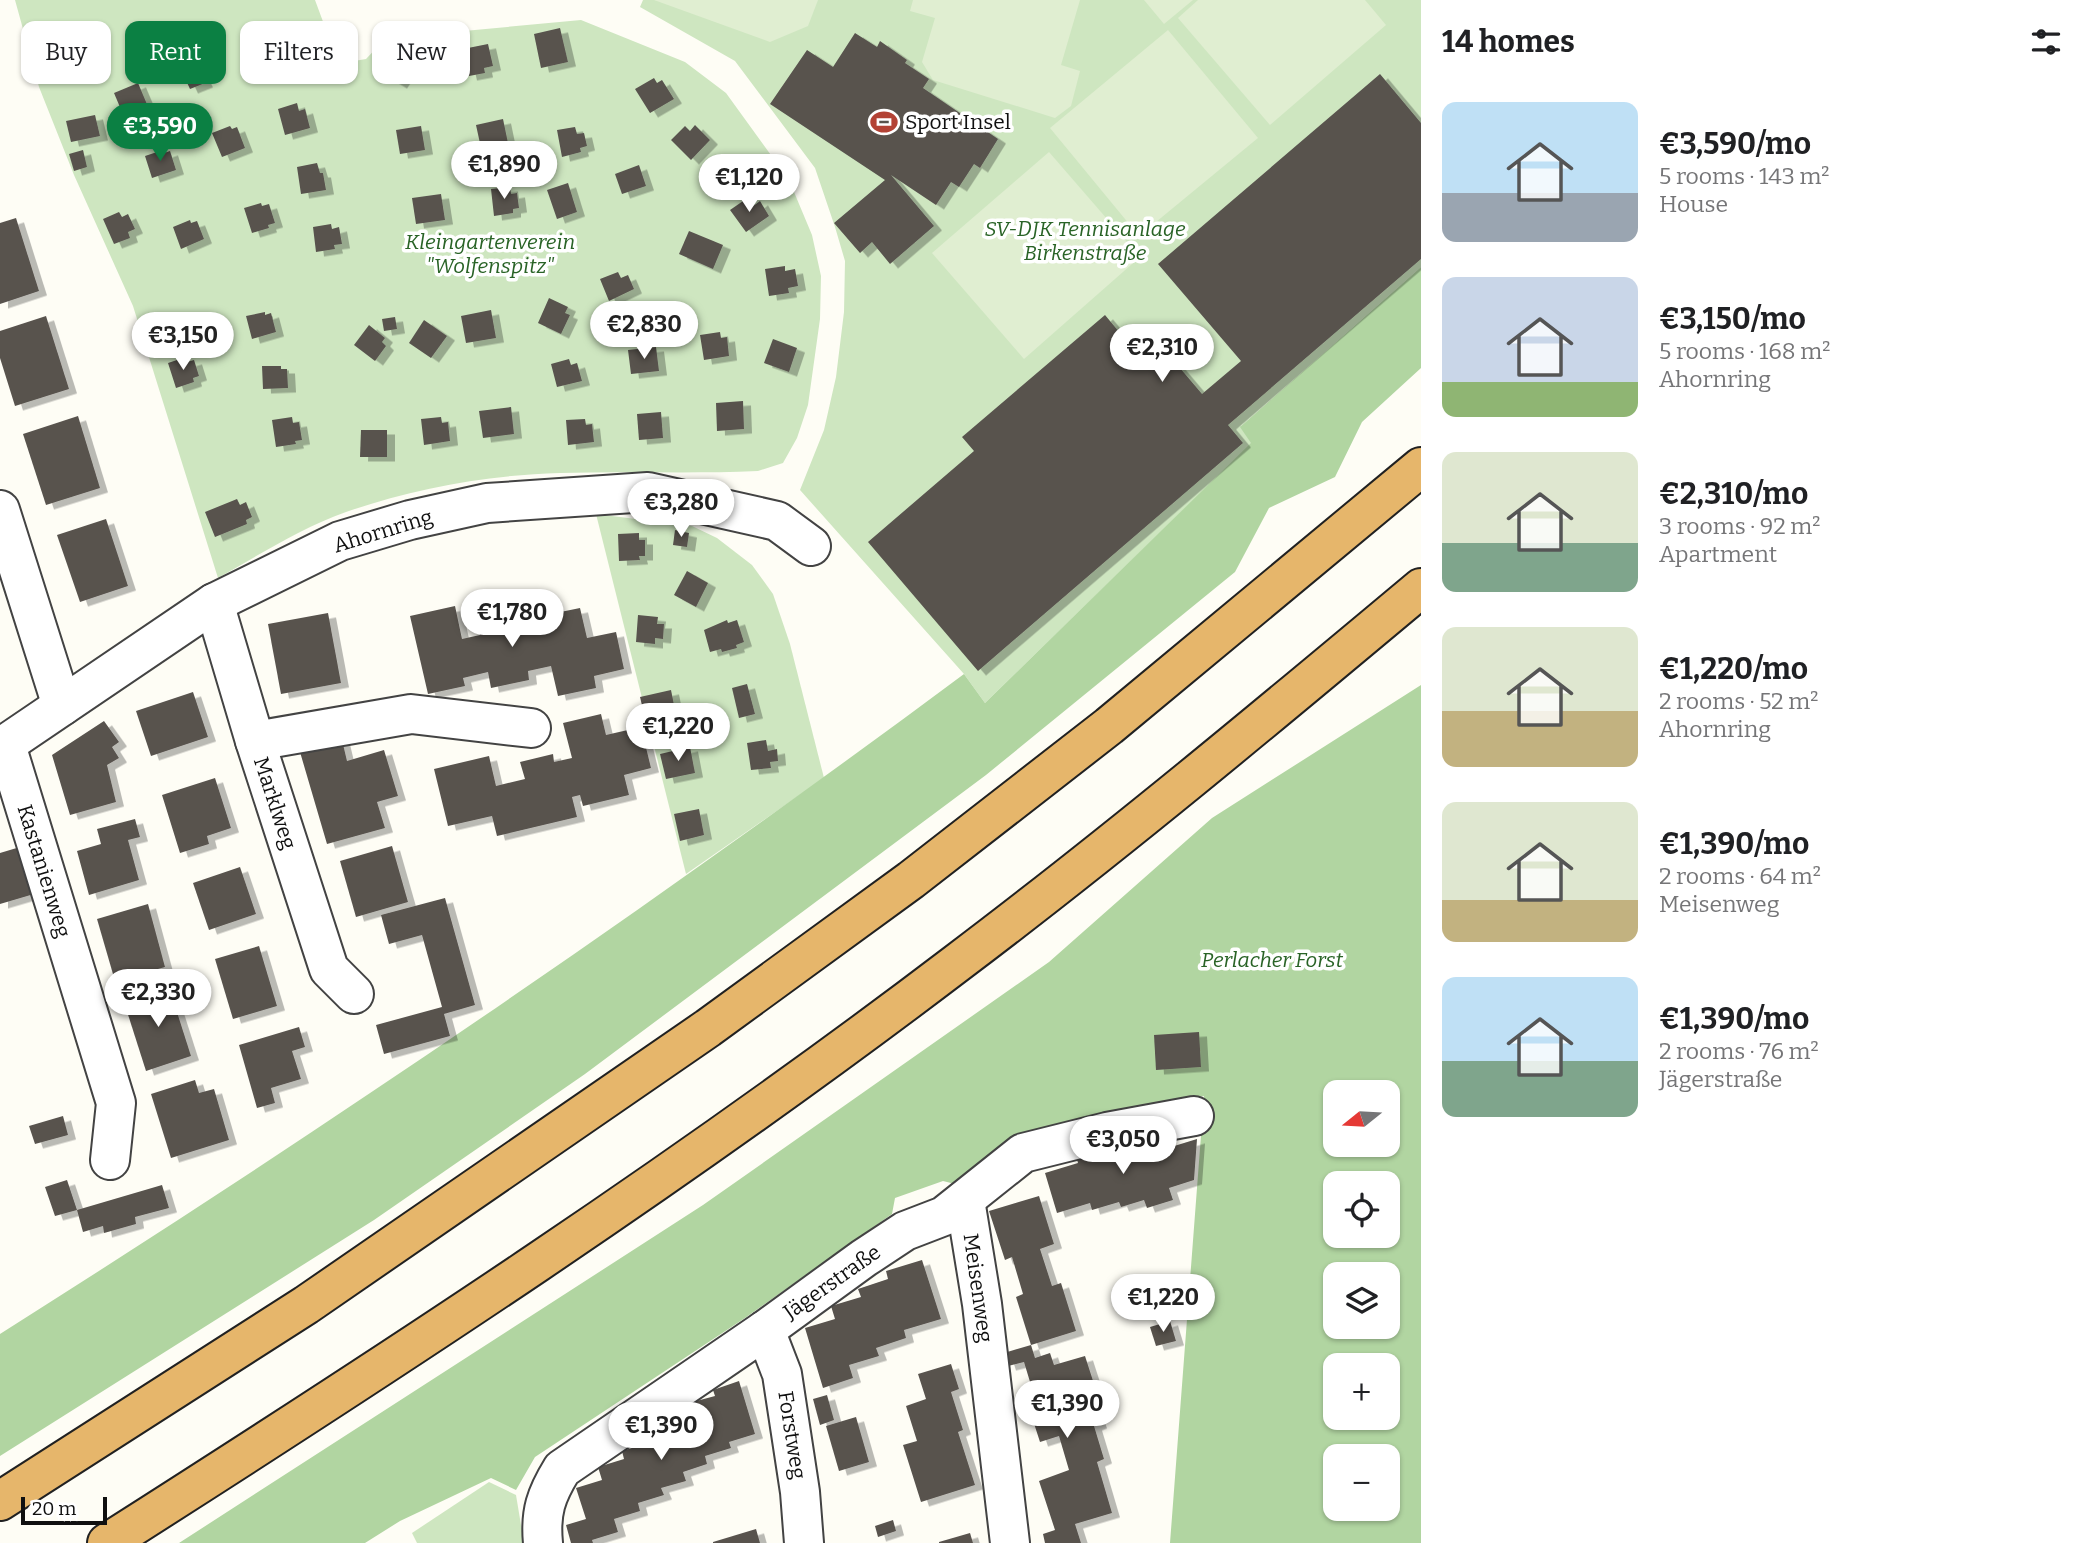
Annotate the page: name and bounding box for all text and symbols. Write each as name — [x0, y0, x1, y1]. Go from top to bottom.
chip: Buy — [21, 21, 111, 84]
chip: Rent — [125, 21, 226, 84]
chip: Filters — [240, 21, 358, 84]
chip: New — [372, 21, 470, 84]
icon: filters — [2027, 23, 2065, 61]
text: 14 homes — [1442, 24, 1575, 60]
pin: €3,590 — [103, 104, 217, 163]
sports icon: Sport Insel — [869, 107, 899, 137]
place label: Sport Insel — [905, 109, 1011, 135]
text: €3,590 — [123, 112, 197, 140]
text: €3,590/mo — [1659, 126, 1811, 162]
icon: home — [1498, 130, 1582, 214]
pin: €1,890 — [447, 142, 561, 201]
text: €1,890 — [467, 150, 541, 178]
pin: €1,120 — [692, 154, 806, 214]
text: 5 rooms · 143 m² — [1659, 162, 1830, 190]
text: €1,120 — [715, 163, 783, 191]
text: House — [1659, 190, 1728, 218]
park label: SV-DJK Tennisanlage Birkenstraße — [984, 216, 1186, 266]
park label: Kleingartenverein "Wolfenspitz" — [405, 229, 575, 279]
text: €3,150/mo — [1659, 301, 1806, 337]
pin: €2,830 — [587, 302, 701, 361]
icon: home — [1498, 305, 1582, 389]
text: €2,830 — [606, 310, 682, 338]
pin: €3,150 — [126, 312, 240, 372]
text: €3,150 — [148, 321, 218, 349]
pin: €2,310 — [1105, 324, 1219, 384]
text: €2,310 — [1126, 333, 1198, 361]
text: 5 rooms · 168 m² — [1659, 337, 1830, 365]
text: Ahornring — [1659, 365, 1771, 393]
text: €2,310/mo — [1659, 476, 1808, 512]
pin: €3,280 — [624, 480, 738, 539]
icon: home — [1498, 480, 1582, 564]
text: €3,280 — [643, 488, 719, 516]
street label: Ahornring — [330, 504, 436, 558]
text: 3 rooms · 92 m² — [1659, 512, 1820, 540]
text: Apartment — [1659, 540, 1777, 568]
pin: €1,780 — [455, 590, 569, 649]
text: €1,780 — [477, 598, 547, 626]
text: €1,220/mo — [1659, 651, 1808, 687]
icon: home — [1498, 655, 1582, 739]
text: 2 rooms · 52 m² — [1659, 687, 1818, 715]
pin: €1,220 — [621, 704, 735, 763]
text: €1,220 — [642, 712, 714, 740]
text: Ahornring — [1659, 715, 1771, 743]
street label: Marklweg — [248, 754, 302, 853]
street label: Kastanienweg — [11, 801, 77, 941]
text: €1,390/mo — [1659, 826, 1809, 862]
icon: home — [1498, 830, 1582, 914]
text: 2 rooms · 64 m² — [1659, 862, 1821, 890]
text: Meisenweg — [1659, 890, 1780, 918]
park label: Perlacher Forst — [1201, 947, 1343, 973]
pin: €2,330 — [101, 970, 215, 1029]
text: €2,330 — [120, 978, 196, 1006]
text: €1,390/mo — [1659, 1001, 1809, 1037]
icon: home — [1498, 1005, 1582, 1089]
text: 2 rooms · 76 m² — [1659, 1037, 1819, 1065]
text: Jägerstraße — [1659, 1065, 1782, 1093]
north arrow — [1323, 1080, 1400, 1157]
map controls — [1323, 1080, 1400, 1521]
pin: €3,050 — [1066, 1116, 1180, 1176]
text: €3,050 — [1086, 1125, 1160, 1153]
button: locate — [1323, 1171, 1400, 1248]
street label: Meisenweg — [957, 1232, 999, 1345]
street label: Jägerstraße — [778, 1239, 886, 1326]
button: layers — [1323, 1262, 1400, 1339]
pin: €1,220 — [1106, 1274, 1220, 1334]
text: €1,220 — [1127, 1283, 1199, 1311]
button: + — [1323, 1353, 1400, 1430]
pin: €1,390 — [1010, 1380, 1124, 1440]
street label: Forstweg — [772, 1389, 812, 1481]
text: €1,390 — [1030, 1389, 1104, 1417]
pin: €1,390 — [604, 1402, 718, 1462]
text: €1,390 — [624, 1411, 698, 1439]
button: − — [1323, 1444, 1400, 1521]
scale bar — [21, 1494, 107, 1526]
text: 20 m — [32, 1497, 76, 1520]

